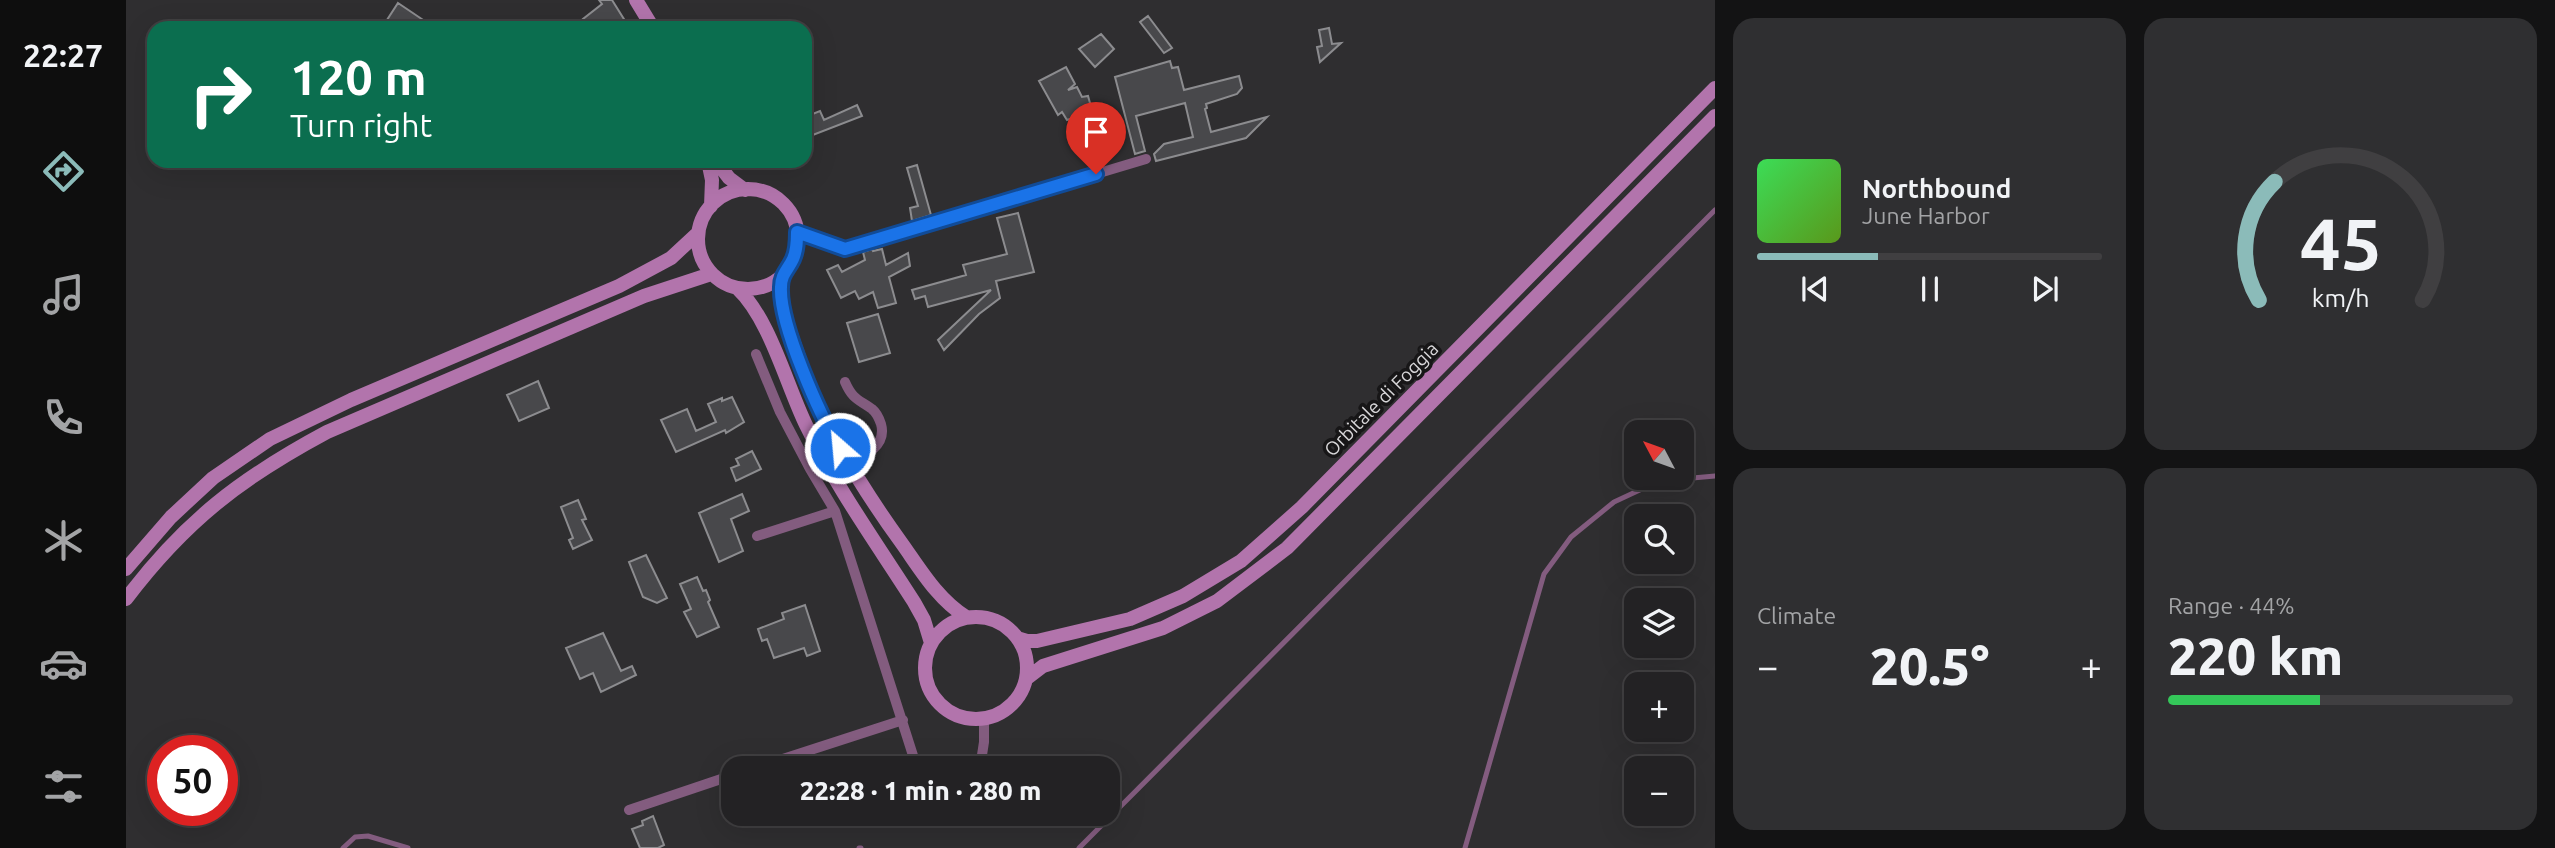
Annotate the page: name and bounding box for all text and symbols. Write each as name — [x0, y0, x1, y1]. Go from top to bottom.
text: 22:27 — [23, 37, 103, 73]
icon: right — [175, 49, 266, 140]
text: 120 m — [290, 49, 427, 104]
pin — [1066, 102, 1126, 174]
text: Turn right — [290, 107, 432, 143]
icon: arrive — [1077, 113, 1115, 151]
icon: directions — [39, 147, 88, 196]
text: Northbound — [1862, 174, 2011, 203]
text: 45 — [2299, 202, 2382, 284]
text: June Harbor — [1862, 203, 1990, 228]
icon: music — [39, 270, 88, 319]
icon: previous — [1796, 270, 1834, 308]
icon: pause — [1911, 270, 1949, 308]
icon: next — [2026, 270, 2064, 308]
text: km/h — [2312, 284, 2369, 312]
street label: Orbitale di Foggia — [1319, 337, 1443, 461]
icon: phone — [39, 393, 88, 442]
position arrow — [803, 411, 877, 485]
north arrow — [1624, 420, 1694, 490]
map controls — [1624, 420, 1694, 826]
button: search — [1624, 504, 1694, 574]
icon: climate — [39, 516, 88, 565]
button: layers — [1624, 588, 1694, 658]
text: Range · 44% — [2168, 593, 2295, 618]
text: Climate — [1757, 603, 1836, 628]
text: 220 km — [2168, 627, 2343, 685]
text: 20.5° — [1870, 637, 1989, 695]
icon: car — [39, 639, 88, 688]
text: − — [1757, 645, 1778, 687]
text: + — [2081, 645, 2102, 687]
button: + — [1624, 672, 1694, 742]
speed limit sign: 50 — [147, 735, 238, 826]
button: − — [1624, 756, 1694, 826]
icon: filters — [39, 762, 88, 811]
text: 22:28 · 1 min · 280 m — [800, 776, 1041, 805]

